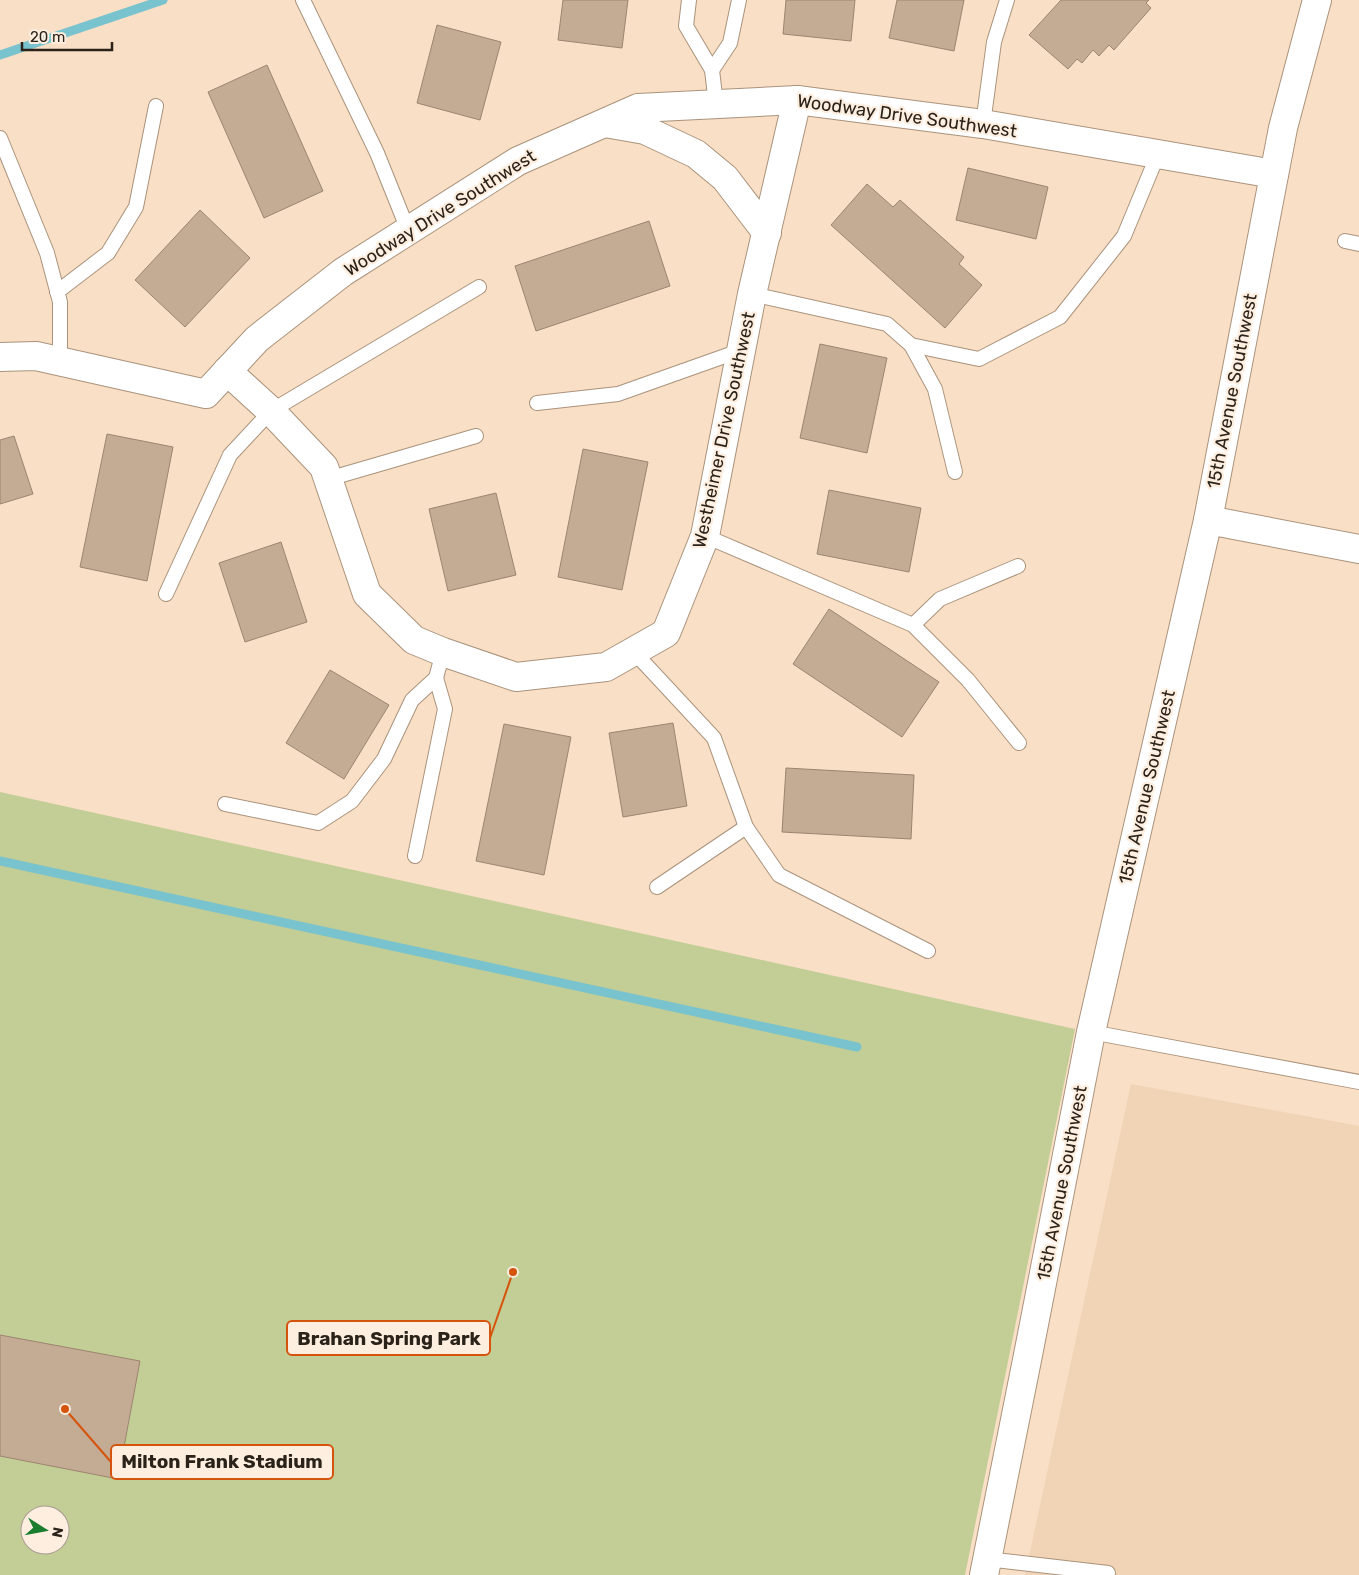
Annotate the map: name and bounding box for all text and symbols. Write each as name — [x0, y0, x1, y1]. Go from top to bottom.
scale bar — [22, 20, 112, 52]
text: 20 m — [30, 28, 65, 46]
street label: Woodway Drive Southwest — [796, 90, 1018, 142]
street label: Woodway Drive Southwest — [340, 145, 540, 281]
street label: 15th Avenue Southwest — [1202, 291, 1262, 491]
street label: Westheimer Drive Southwest — [688, 310, 760, 550]
street label: 15th Avenue Southwest — [1114, 688, 1180, 886]
street label: 15th Avenue Southwest — [1032, 1083, 1092, 1283]
callout: Brahan Spring Park — [287, 1321, 490, 1355]
text: Brahan Spring Park — [297, 1327, 481, 1350]
callout: Milton Frank Stadium — [111, 1445, 333, 1479]
text: Milton Frank Stadium — [121, 1450, 323, 1473]
north arrow — [20, 1505, 70, 1555]
text: N — [48, 1526, 67, 1539]

